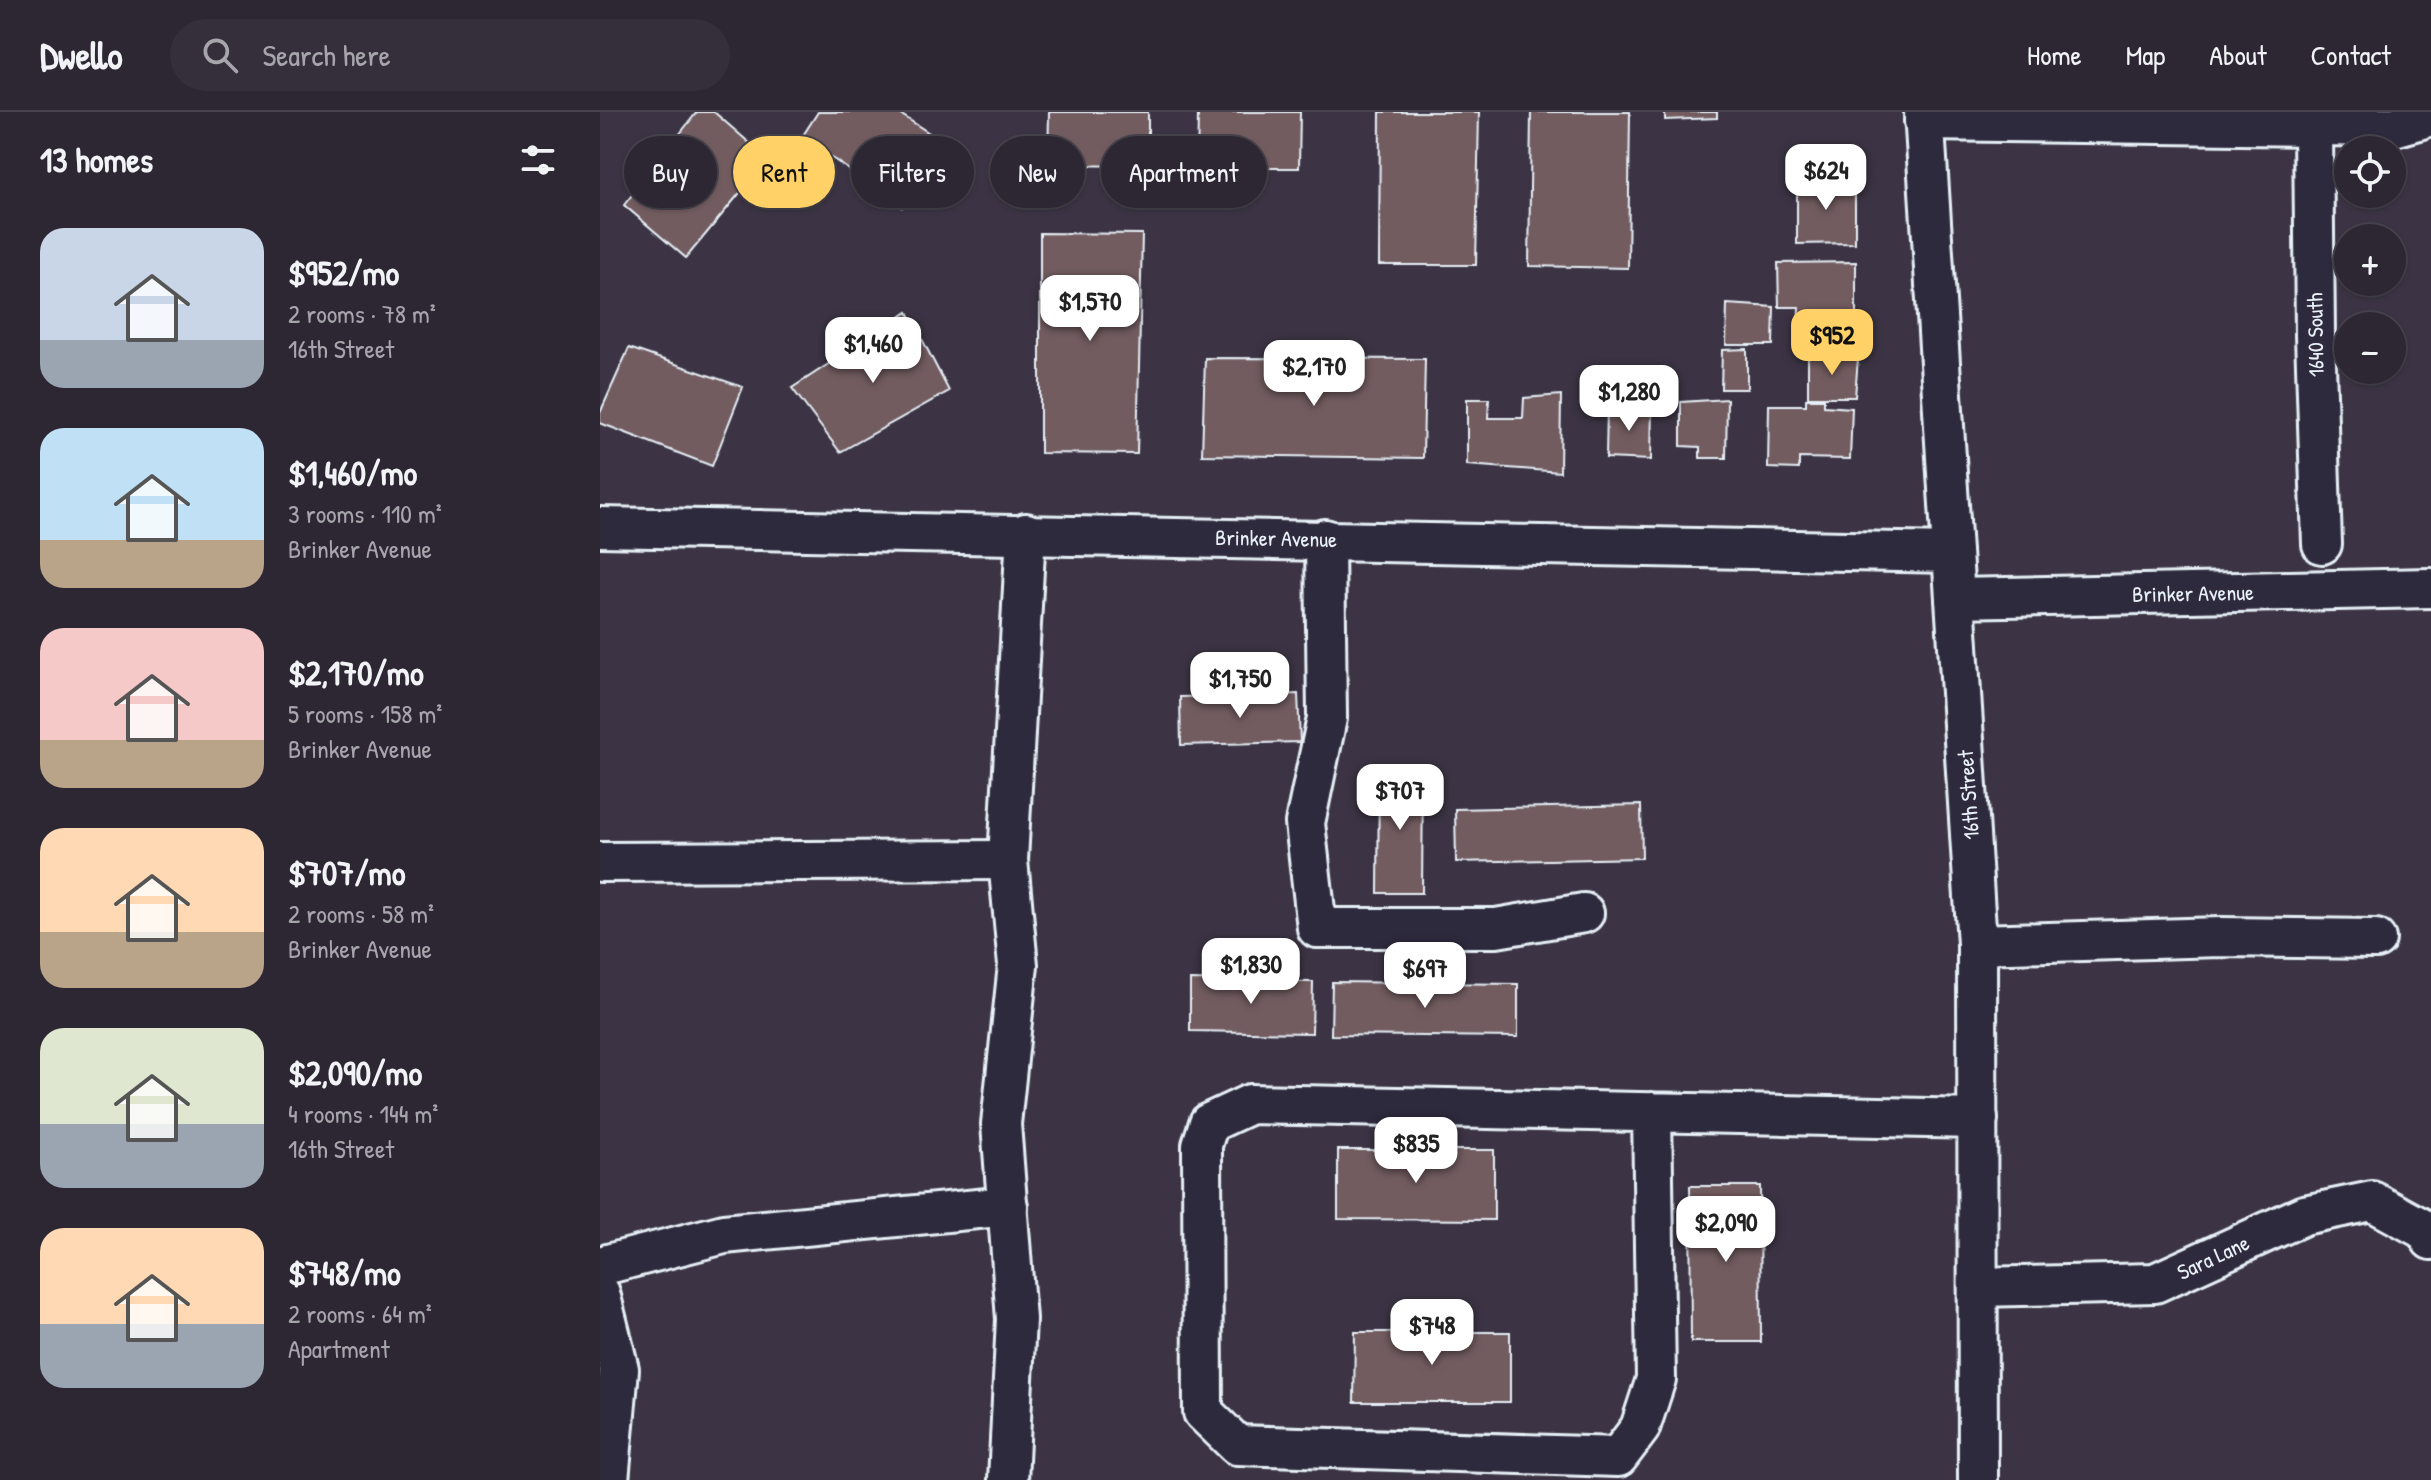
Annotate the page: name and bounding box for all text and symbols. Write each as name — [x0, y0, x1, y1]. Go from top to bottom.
search box — [170, 19, 730, 91]
text: Dwello — [40, 29, 122, 81]
icon: search — [198, 33, 242, 77]
text: Search here — [262, 35, 391, 75]
text: Home — [2027, 36, 2082, 74]
text: Map — [2126, 36, 2165, 74]
text: About — [2209, 36, 2267, 74]
text: Contact — [2311, 36, 2391, 74]
chip: Buy — [624, 136, 717, 208]
chip: Rent — [733, 136, 835, 208]
chip: Filters — [851, 136, 974, 208]
chip: New — [990, 136, 1085, 208]
chip: Apartment — [1101, 136, 1267, 208]
map controls — [2334, 136, 2406, 384]
button: locate — [2334, 136, 2406, 208]
text: 13 homes — [40, 137, 153, 183]
icon: filters — [516, 138, 560, 182]
pin: $624 — [1779, 144, 1873, 212]
text: $624 — [1803, 152, 1849, 187]
button: + — [2334, 224, 2406, 296]
text: $952/mo — [288, 250, 399, 296]
icon: home — [104, 260, 200, 356]
pin: $1,570 — [1025, 275, 1155, 343]
text: $1,570 — [1058, 283, 1122, 318]
street label: 1640 South — [2299, 292, 2331, 378]
text: 2 rooms · 78 m² — [288, 296, 436, 331]
pin: $952 — [1785, 309, 1879, 377]
button: − — [2334, 312, 2406, 384]
pin: $1,460 — [808, 317, 938, 385]
text: $952 — [1809, 317, 1855, 352]
text: $1,460 — [843, 325, 903, 360]
text: 16th Street — [288, 331, 394, 366]
pin: $2,170 — [1249, 340, 1379, 408]
text: $2,170 — [1282, 348, 1346, 383]
pin: $1,280 — [1564, 365, 1694, 433]
text: $1,280 — [1598, 373, 1660, 408]
text: $1,460/mo — [288, 450, 417, 496]
icon: home — [104, 460, 200, 556]
text: 3 rooms · 110 m² — [288, 496, 442, 531]
street label: Brinker Avenue — [1215, 522, 1337, 554]
text: Brinker Avenue — [288, 531, 432, 566]
street label: Brinker Avenue — [2132, 577, 2254, 609]
text: $2,170/mo — [288, 650, 424, 696]
pin: $1,750 — [1175, 652, 1305, 720]
icon: home — [104, 660, 200, 756]
text: $1,750 — [1208, 660, 1272, 695]
text: 5 rooms · 158 m² — [288, 696, 442, 731]
text: Brinker Avenue — [288, 731, 432, 766]
street label: 16th Street — [1950, 749, 1986, 841]
pin: $707 — [1353, 764, 1447, 832]
text: $707 — [1375, 772, 1425, 807]
text: $707/mo — [288, 850, 405, 896]
icon: home — [104, 860, 200, 956]
text: 2 rooms · 58 m² — [288, 896, 434, 931]
text: Brinker Avenue — [288, 931, 432, 966]
pin: $1,830 — [1186, 938, 1316, 1006]
pin: $697 — [1378, 942, 1472, 1010]
text: $1,830 — [1220, 946, 1282, 981]
text: $697 — [1402, 950, 1448, 985]
text: $2,090/mo — [288, 1050, 422, 1096]
icon: home — [104, 1060, 200, 1156]
text: 4 rooms · 144 m² — [288, 1096, 438, 1131]
pin: $835 — [1369, 1117, 1463, 1185]
text: $835 — [1392, 1125, 1440, 1160]
text: 16th Street — [288, 1131, 394, 1166]
pin: $2,090 — [1661, 1196, 1791, 1264]
text: $2,090 — [1694, 1204, 1758, 1239]
street label: Sara Lane — [2172, 1227, 2254, 1287]
text: $748/mo — [288, 1250, 401, 1296]
icon: home — [104, 1260, 200, 1356]
text: 2 rooms · 64 m² — [288, 1296, 432, 1331]
pin: $748 — [1385, 1299, 1479, 1367]
text: $748 — [1408, 1307, 1456, 1342]
text: Apartment — [288, 1331, 390, 1366]

